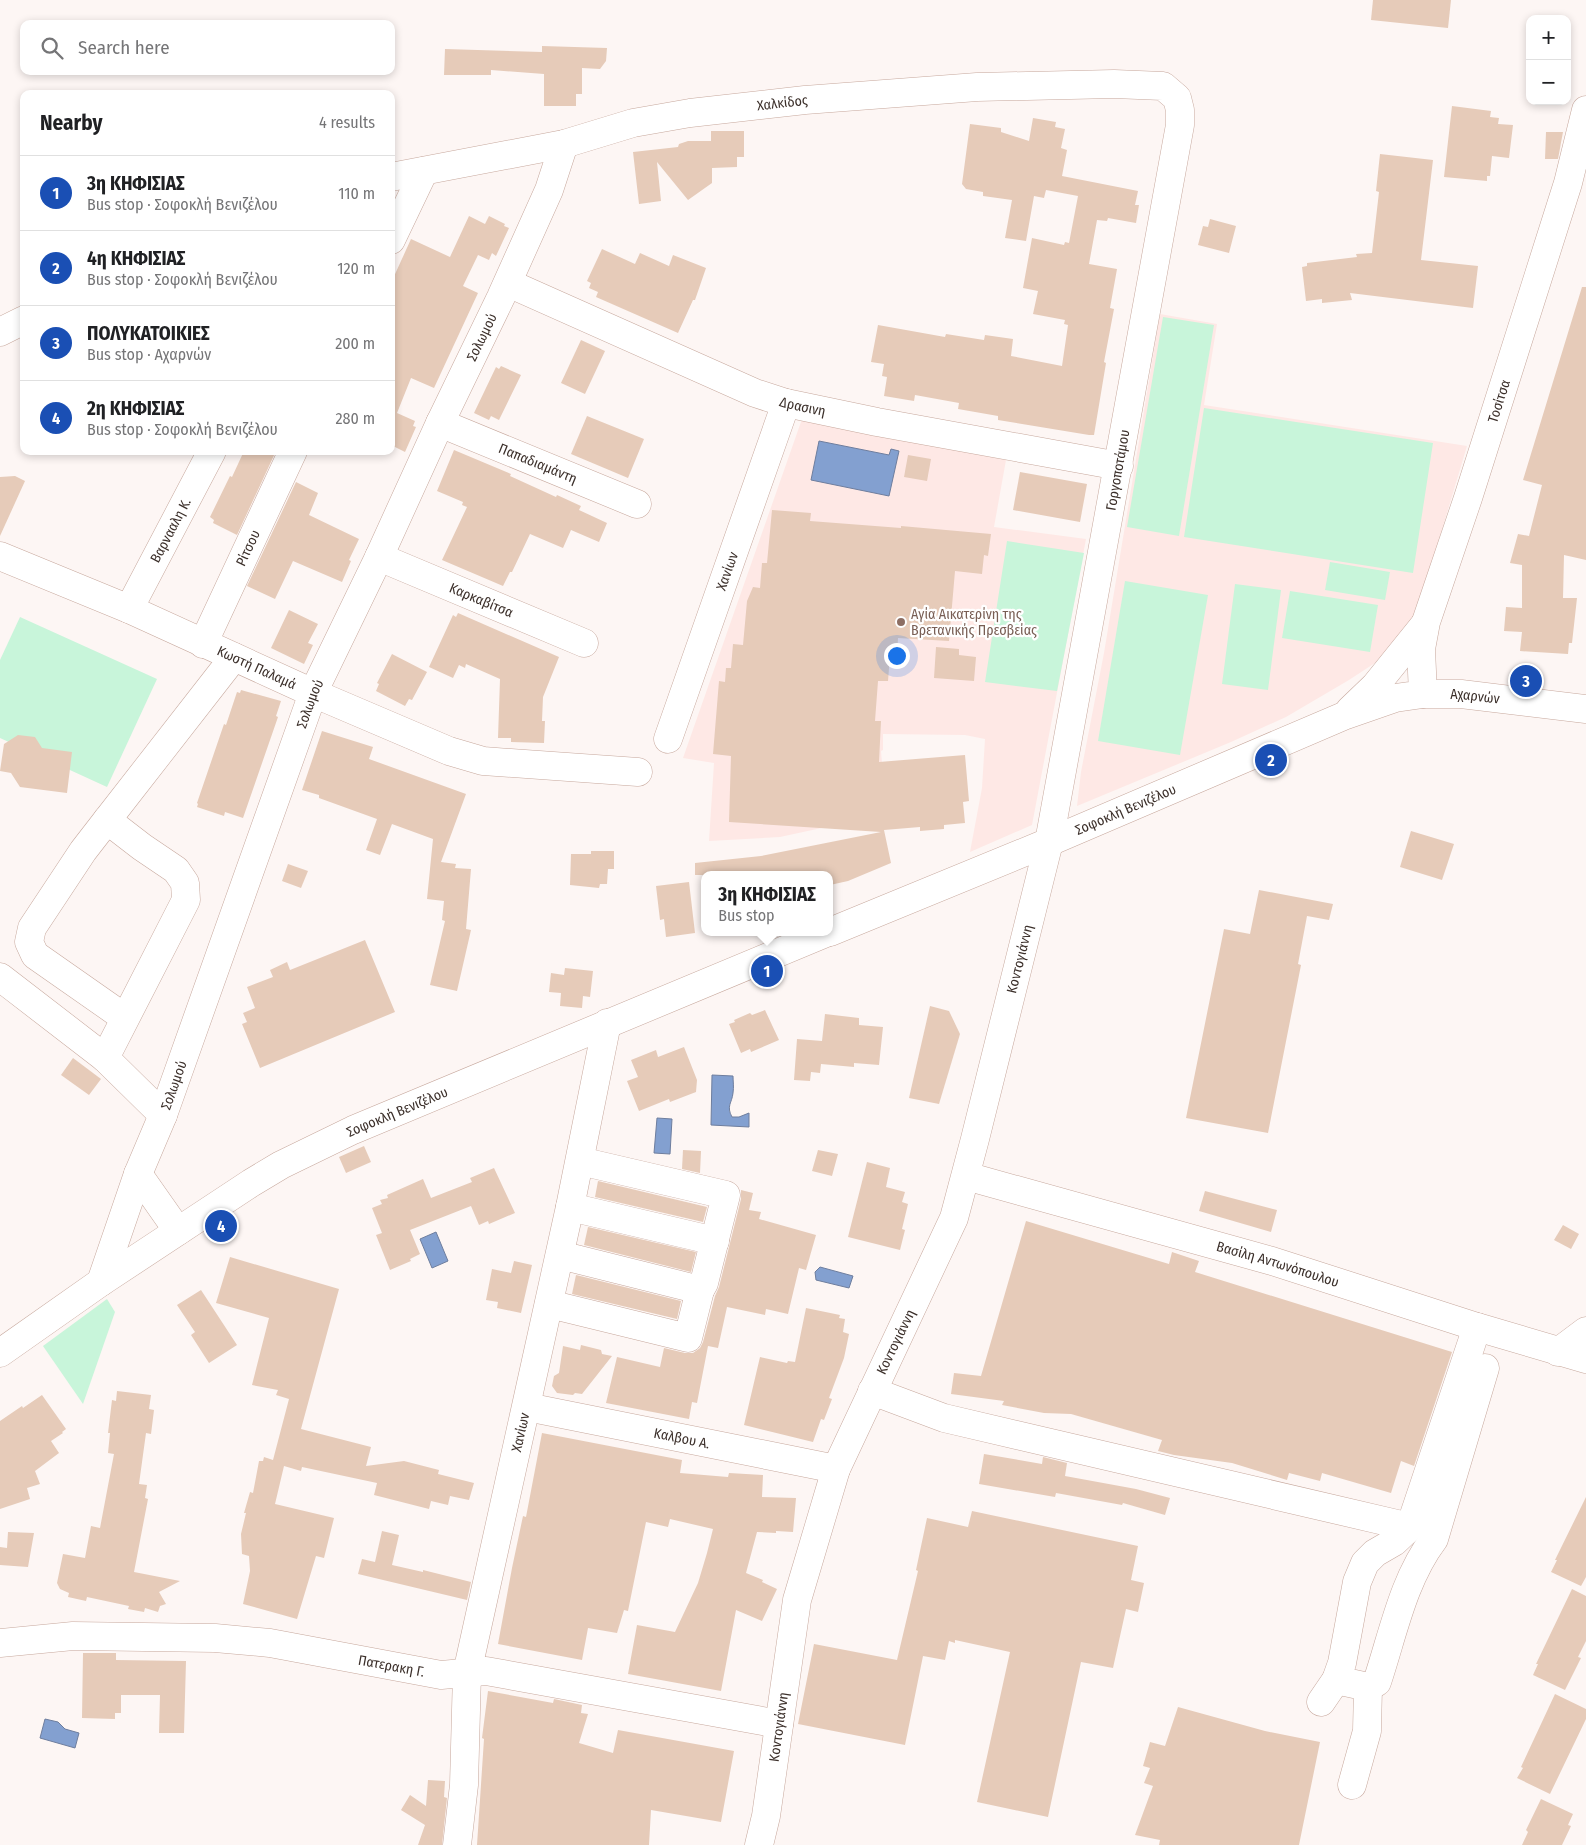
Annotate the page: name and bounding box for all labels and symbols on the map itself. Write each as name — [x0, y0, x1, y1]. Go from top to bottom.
street label: Χαλκίδος — [756, 91, 809, 114]
street label: Σολωμού — [463, 310, 500, 364]
street label: Τοσίτσα — [1484, 377, 1514, 425]
street label: Δρασινη — [777, 393, 827, 420]
street label: Γοργοποτάμου — [1102, 428, 1134, 512]
street label: Παπαδιαμάντη — [496, 440, 580, 487]
street label: Βαρνααλη Κ. — [146, 495, 194, 565]
street label: Ρίτσου — [232, 527, 264, 569]
street label: Χανίων — [712, 550, 742, 593]
street label: Καρκαβίτσα — [447, 579, 516, 621]
place label: Αγία Αικατερίνη της Βρετανικής Πρεσβείας — [911, 606, 1037, 639]
marker: Αγία Αικατερίνη της Βρετανικής Πρεσβείας — [895, 616, 907, 628]
street label: Κωστή Παλαμά — [214, 642, 299, 693]
your location — [884, 643, 910, 669]
pin: 3 — [1510, 662, 1542, 700]
street label: Σολωμού — [293, 676, 327, 730]
street label: Αχαρνών — [1450, 686, 1501, 707]
pin: 2 — [1255, 741, 1287, 779]
street label: Σοφοκλή Βενιζέλου — [1072, 780, 1179, 838]
street label: Κοντογιάννη — [1003, 923, 1037, 995]
pin: 1 — [751, 952, 783, 990]
street label: Σολωμού — [157, 1058, 190, 1112]
street label: Σοφοκλή Βενιζέλου — [344, 1083, 450, 1140]
pin: 4 — [205, 1207, 237, 1245]
street label: Βασίλη Αντωνόπουλου — [1215, 1237, 1341, 1291]
street label: Κοντογιάννη — [873, 1307, 919, 1377]
street label: Χανίων — [508, 1411, 533, 1453]
street label: Καλβου Α. — [652, 1424, 711, 1452]
street label: Πατερακη Γ. — [357, 1651, 426, 1680]
street label: Κοντογιάννη — [766, 1691, 792, 1763]

